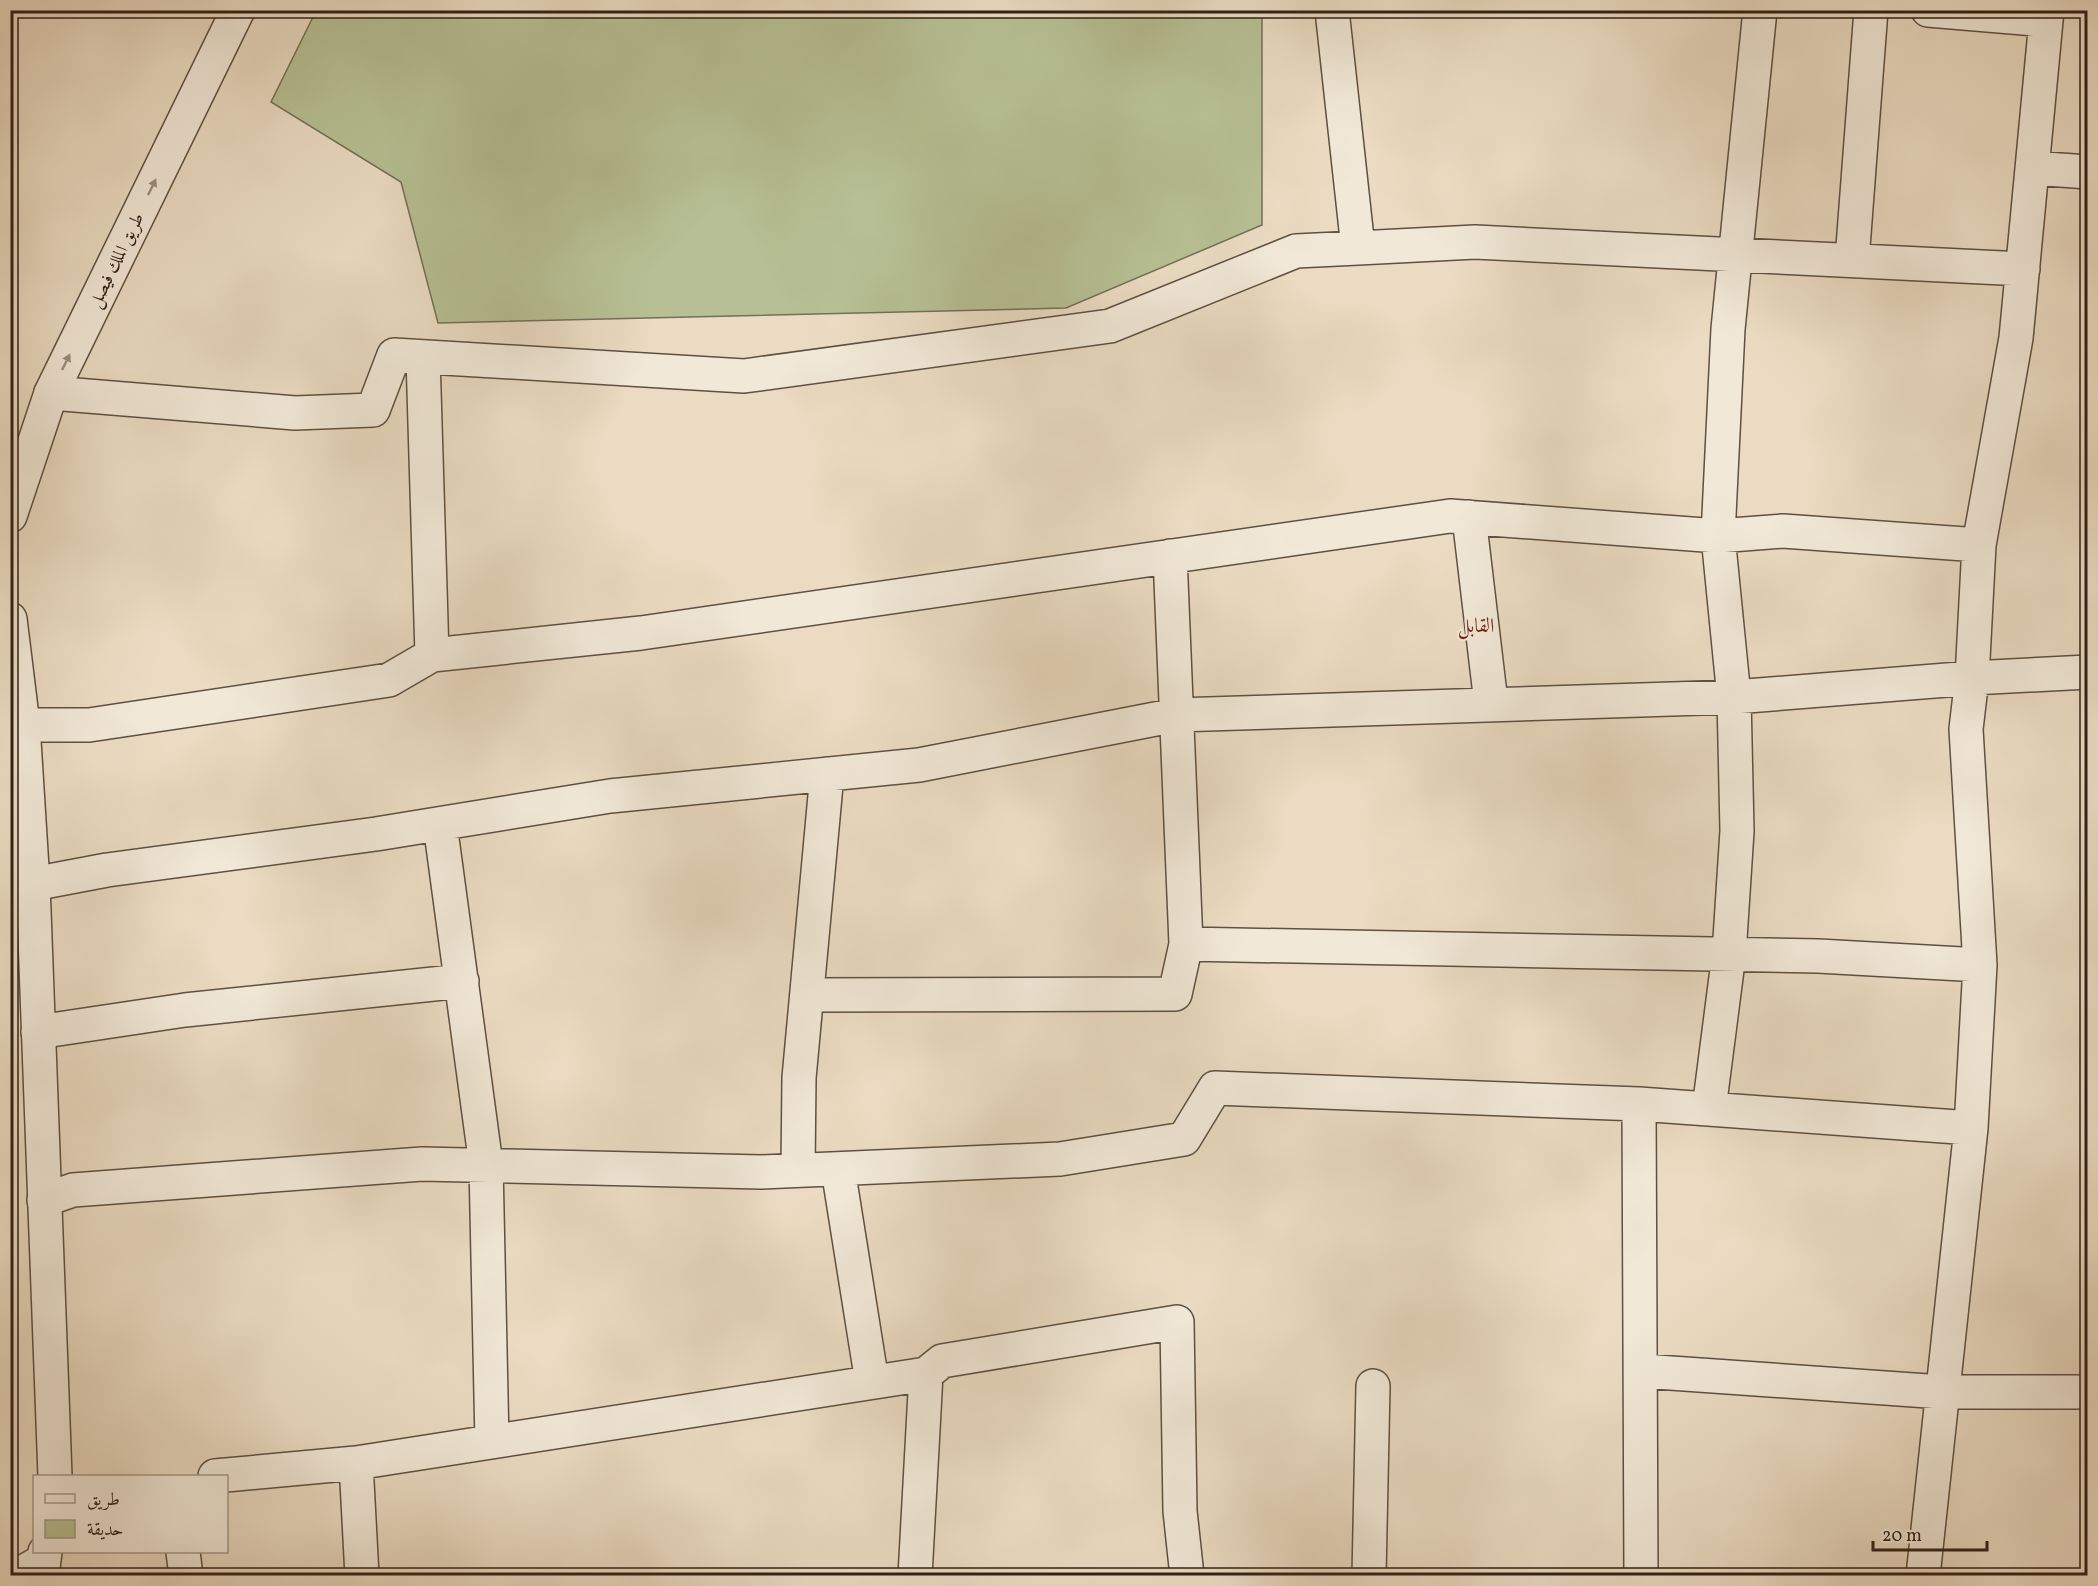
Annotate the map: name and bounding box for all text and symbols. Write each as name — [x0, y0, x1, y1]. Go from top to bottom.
one-way arrow — [147, 179, 156, 196]
street label: طريق الملك فيصل — [84, 209, 151, 312]
one-way arrow — [61, 354, 71, 371]
district label: القابل — [1458, 613, 1494, 641]
legend — [33, 1475, 228, 1553]
text: طريق — [87, 1488, 120, 1513]
scale bar — [1873, 1514, 1987, 1552]
text: حديقة — [87, 1518, 123, 1543]
text: 20 m — [1882, 1524, 1922, 1549]

